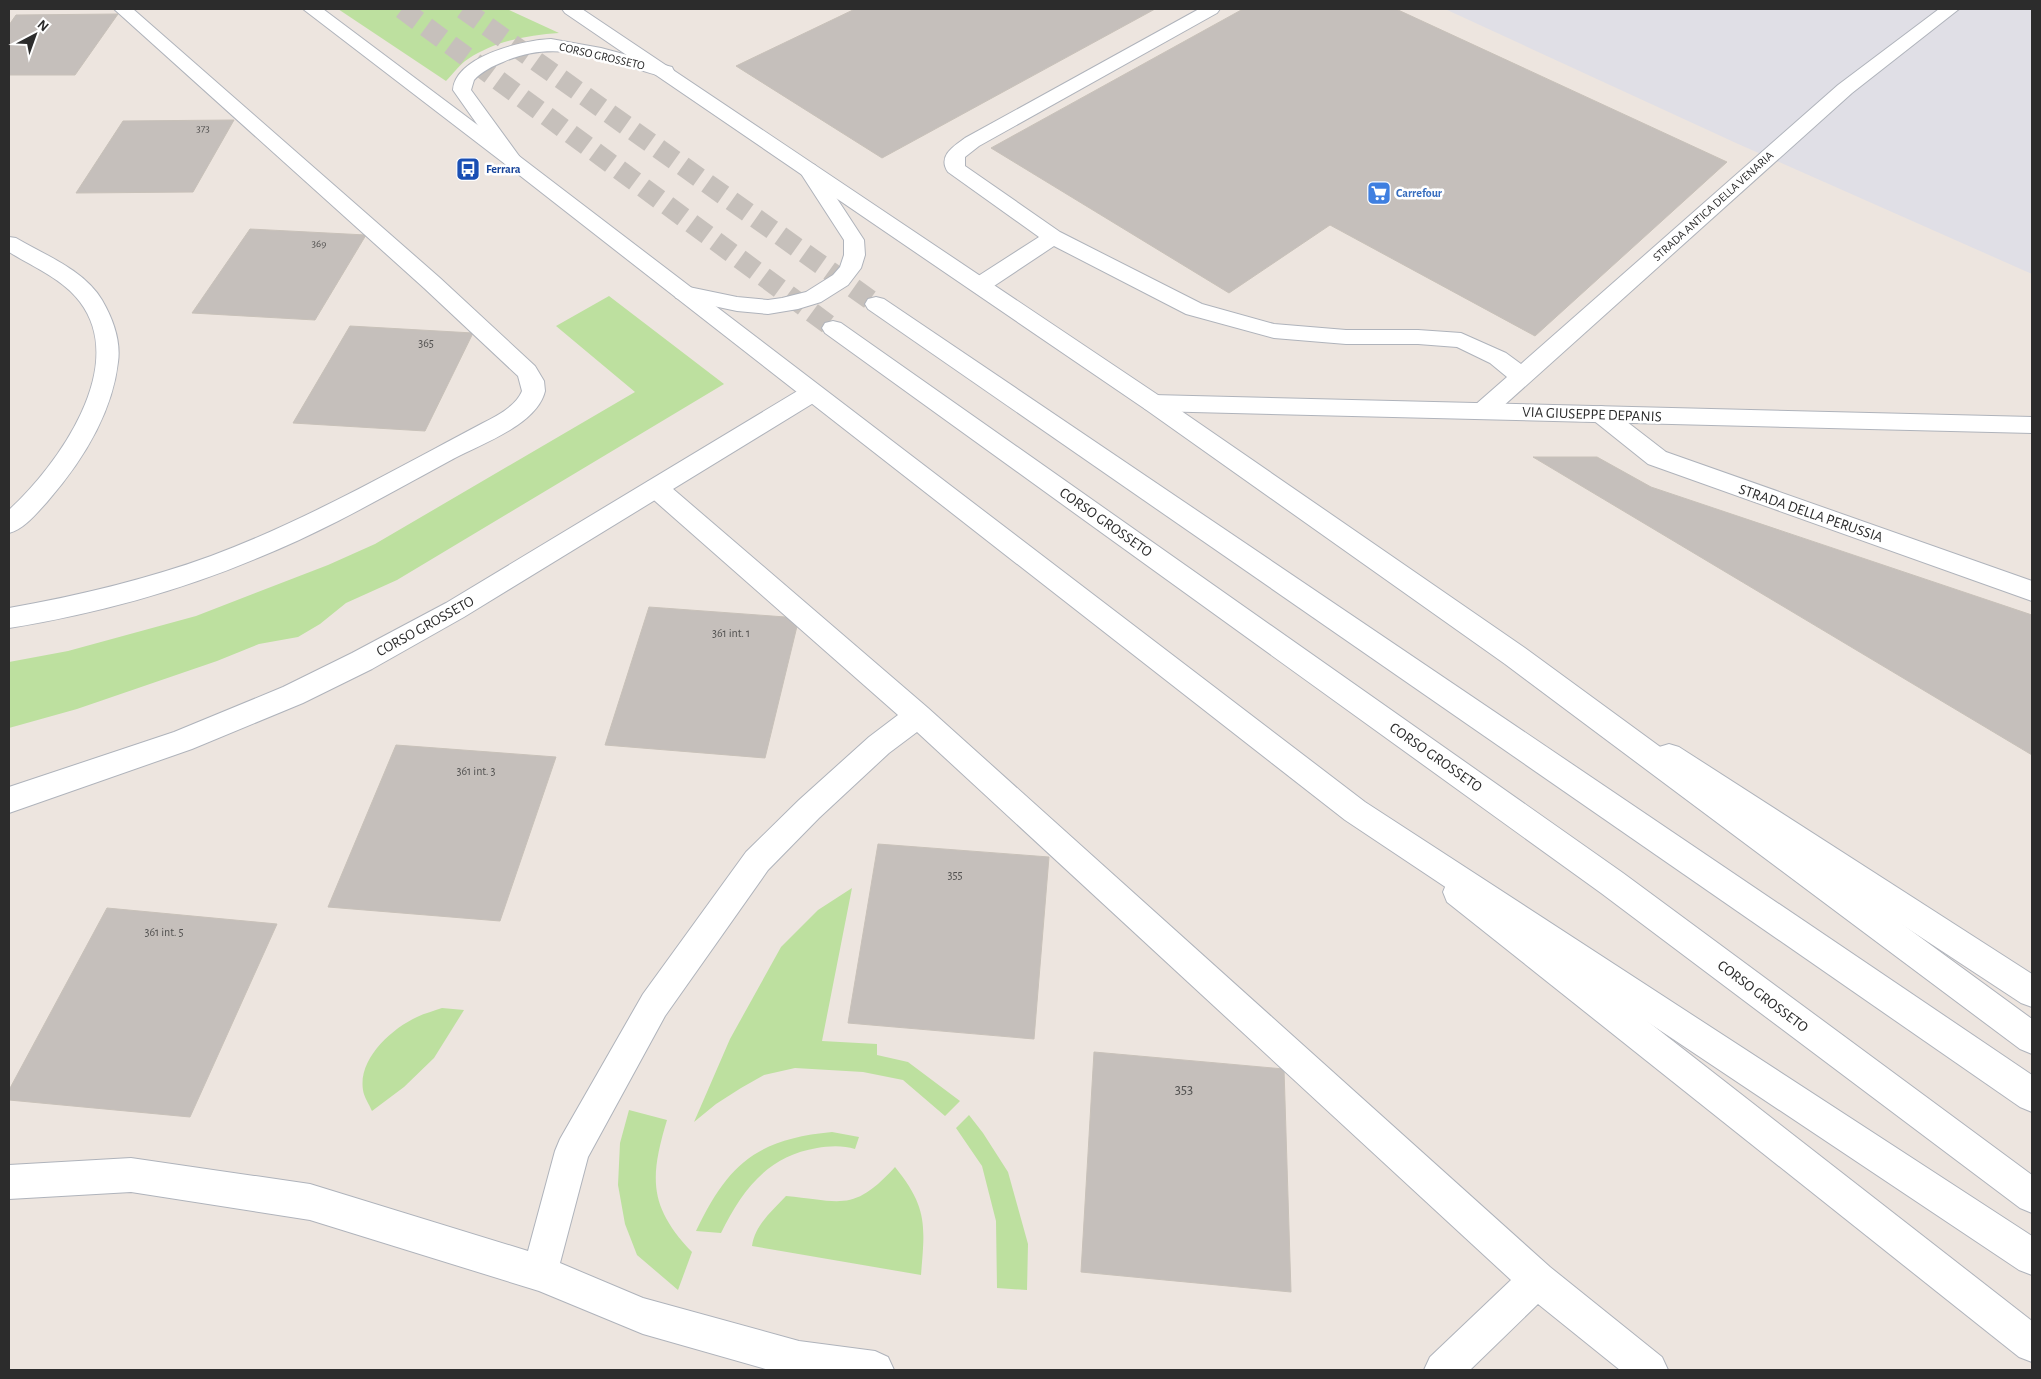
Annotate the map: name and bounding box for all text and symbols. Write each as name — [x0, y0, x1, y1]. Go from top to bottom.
north arrow — [10, 10, 60, 60]
text: N — [35, 17, 51, 34]
street label: CORSO GROSSETO — [558, 40, 646, 72]
house number: 373 — [196, 123, 210, 134]
street label: STRADA ANTICA DELLA VENARIA — [1650, 149, 1776, 263]
bus stop icon: Ferrara — [455, 156, 481, 182]
place label: Ferrara — [486, 163, 521, 175]
supermarket icon: Carrefour — [1366, 180, 1392, 206]
place label: Carrefour — [1396, 187, 1443, 199]
house number: 369 — [312, 238, 326, 249]
house number: 365 — [418, 337, 434, 349]
street label: VIA GIUSEPPE DEPANIS — [1522, 405, 1662, 424]
street label: STRADA DELLA PERUSSIA — [1737, 482, 1885, 545]
street label: CORSO GROSSETO — [1057, 485, 1155, 560]
street label: CORSO GROSSETO — [374, 593, 477, 659]
house number: 361 int. 1 — [712, 627, 750, 639]
street label: CORSO GROSSETO — [1387, 720, 1485, 795]
house number: 361 int. 3 — [457, 765, 496, 777]
house number: 355 — [948, 869, 962, 881]
house number: 361 int. 5 — [145, 926, 184, 938]
street label: CORSO GROSSETO — [1715, 958, 1811, 1035]
house number: 353 — [1175, 1082, 1193, 1097]

